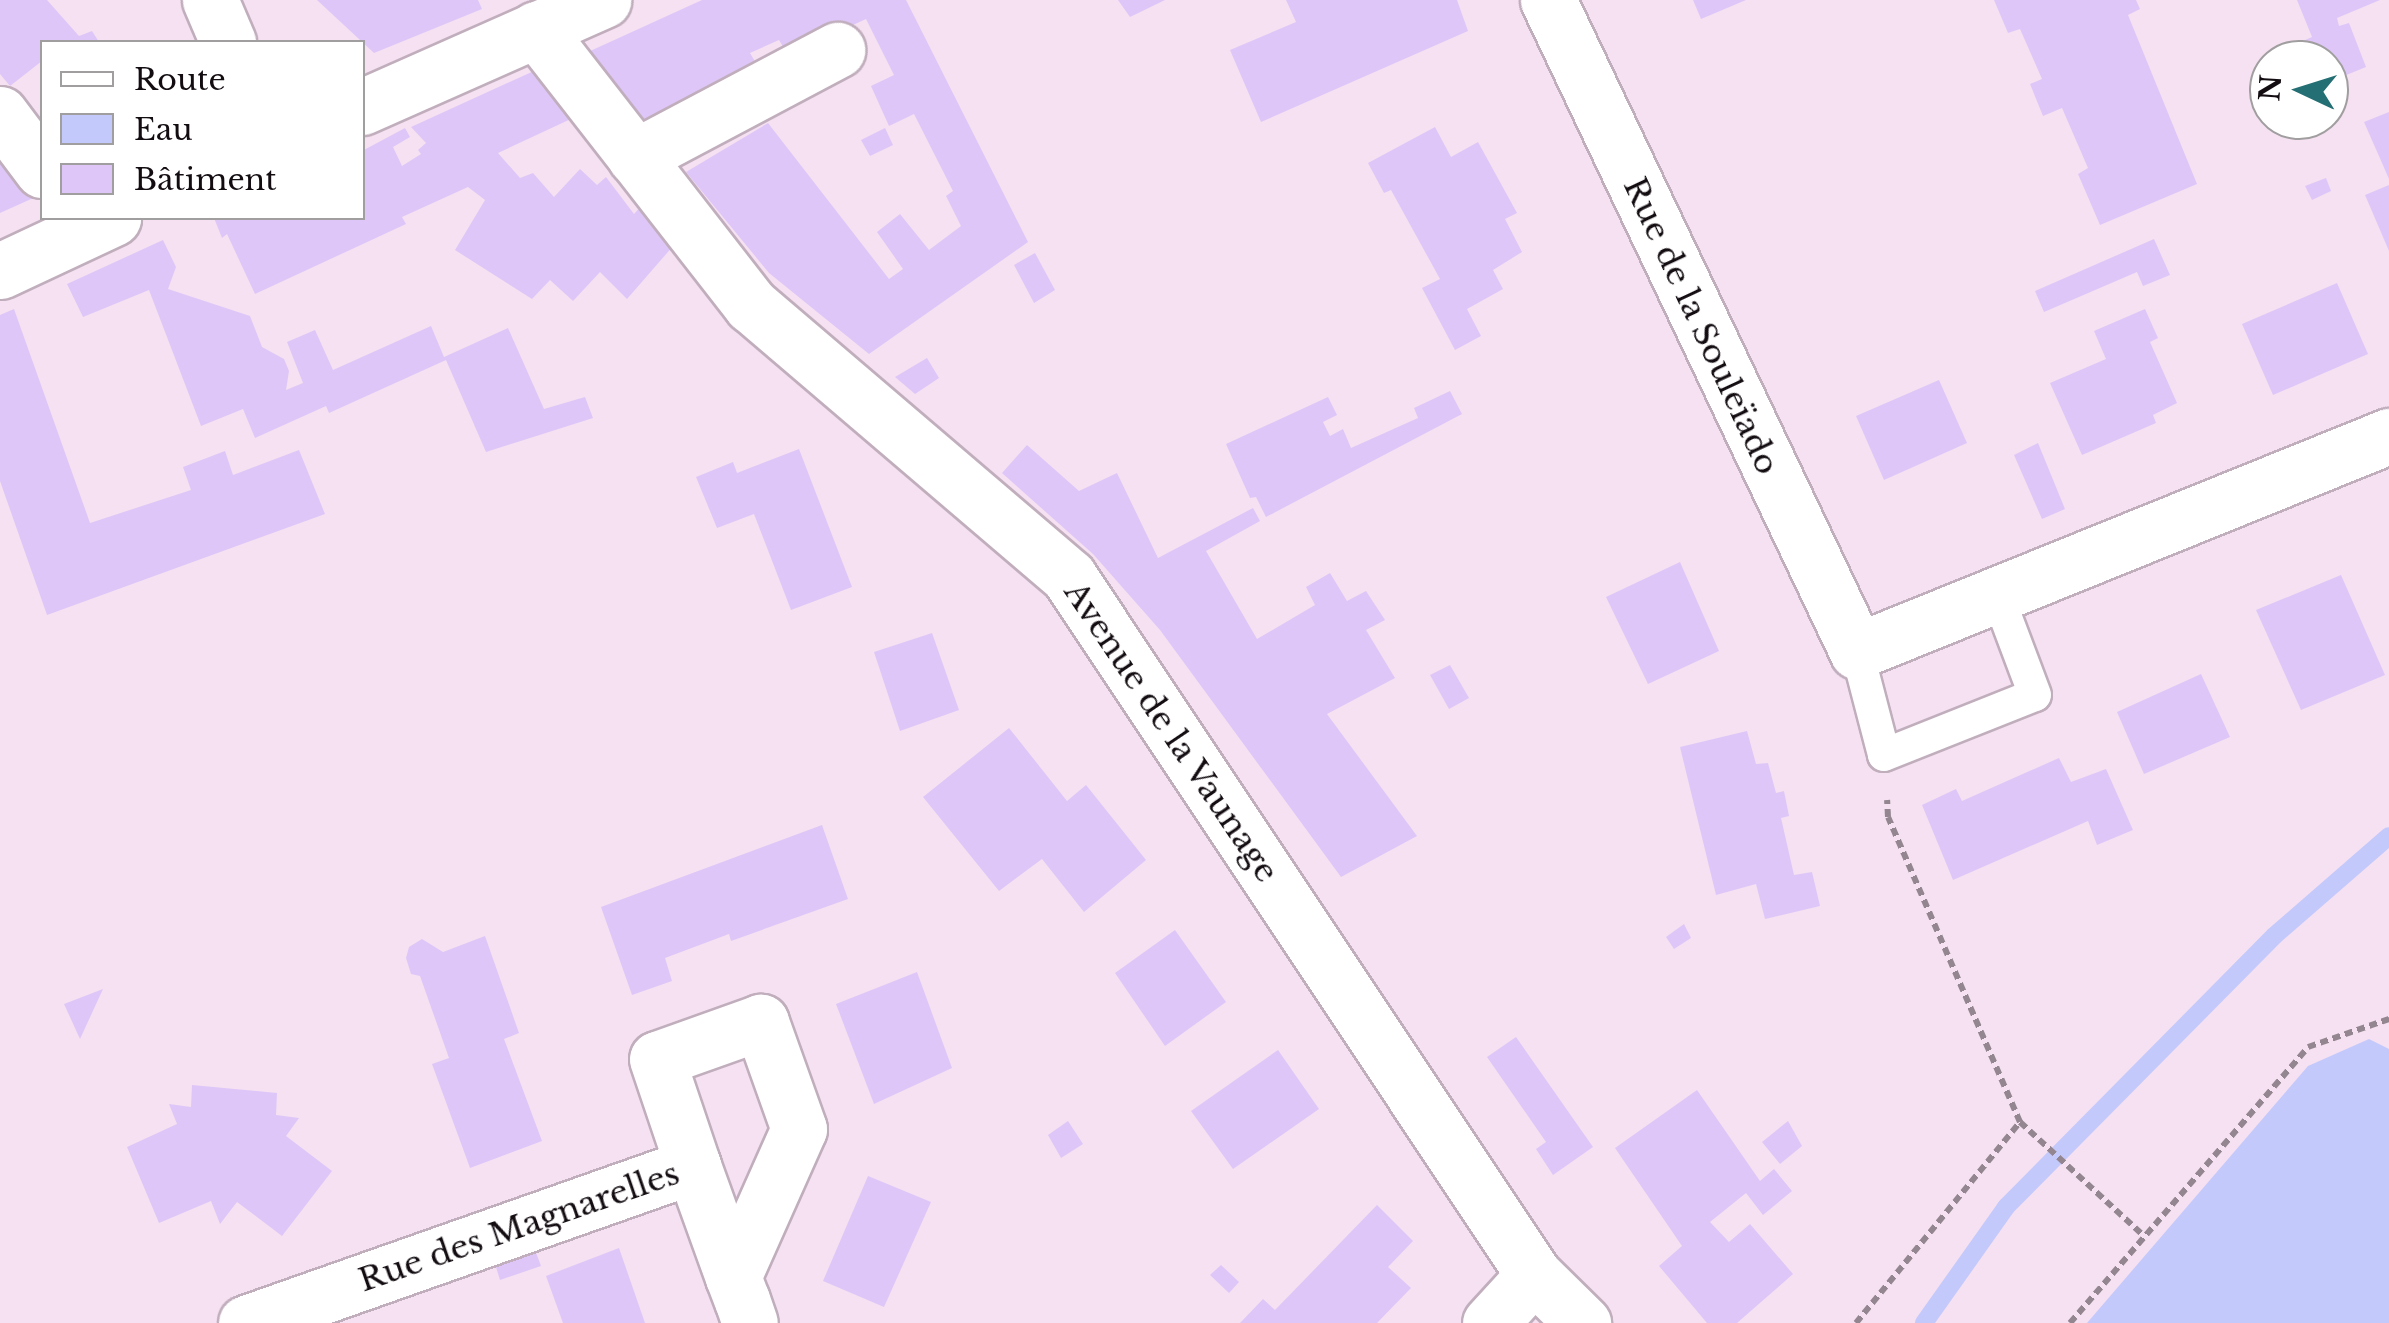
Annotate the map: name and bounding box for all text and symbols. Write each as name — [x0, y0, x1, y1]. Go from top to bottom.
legend — [40, 40, 365, 220]
north arrow — [2249, 40, 2349, 140]
text: Route — [134, 61, 226, 98]
text: N — [2252, 74, 2289, 102]
text: Eau — [134, 111, 193, 148]
text: Bâtiment — [134, 161, 277, 198]
street label: Rue de la Souleïado — [1615, 171, 1787, 481]
street label: Avenue de la Vaunage — [1056, 574, 1286, 890]
street label: Rue des Magnarelles — [354, 1154, 684, 1300]

